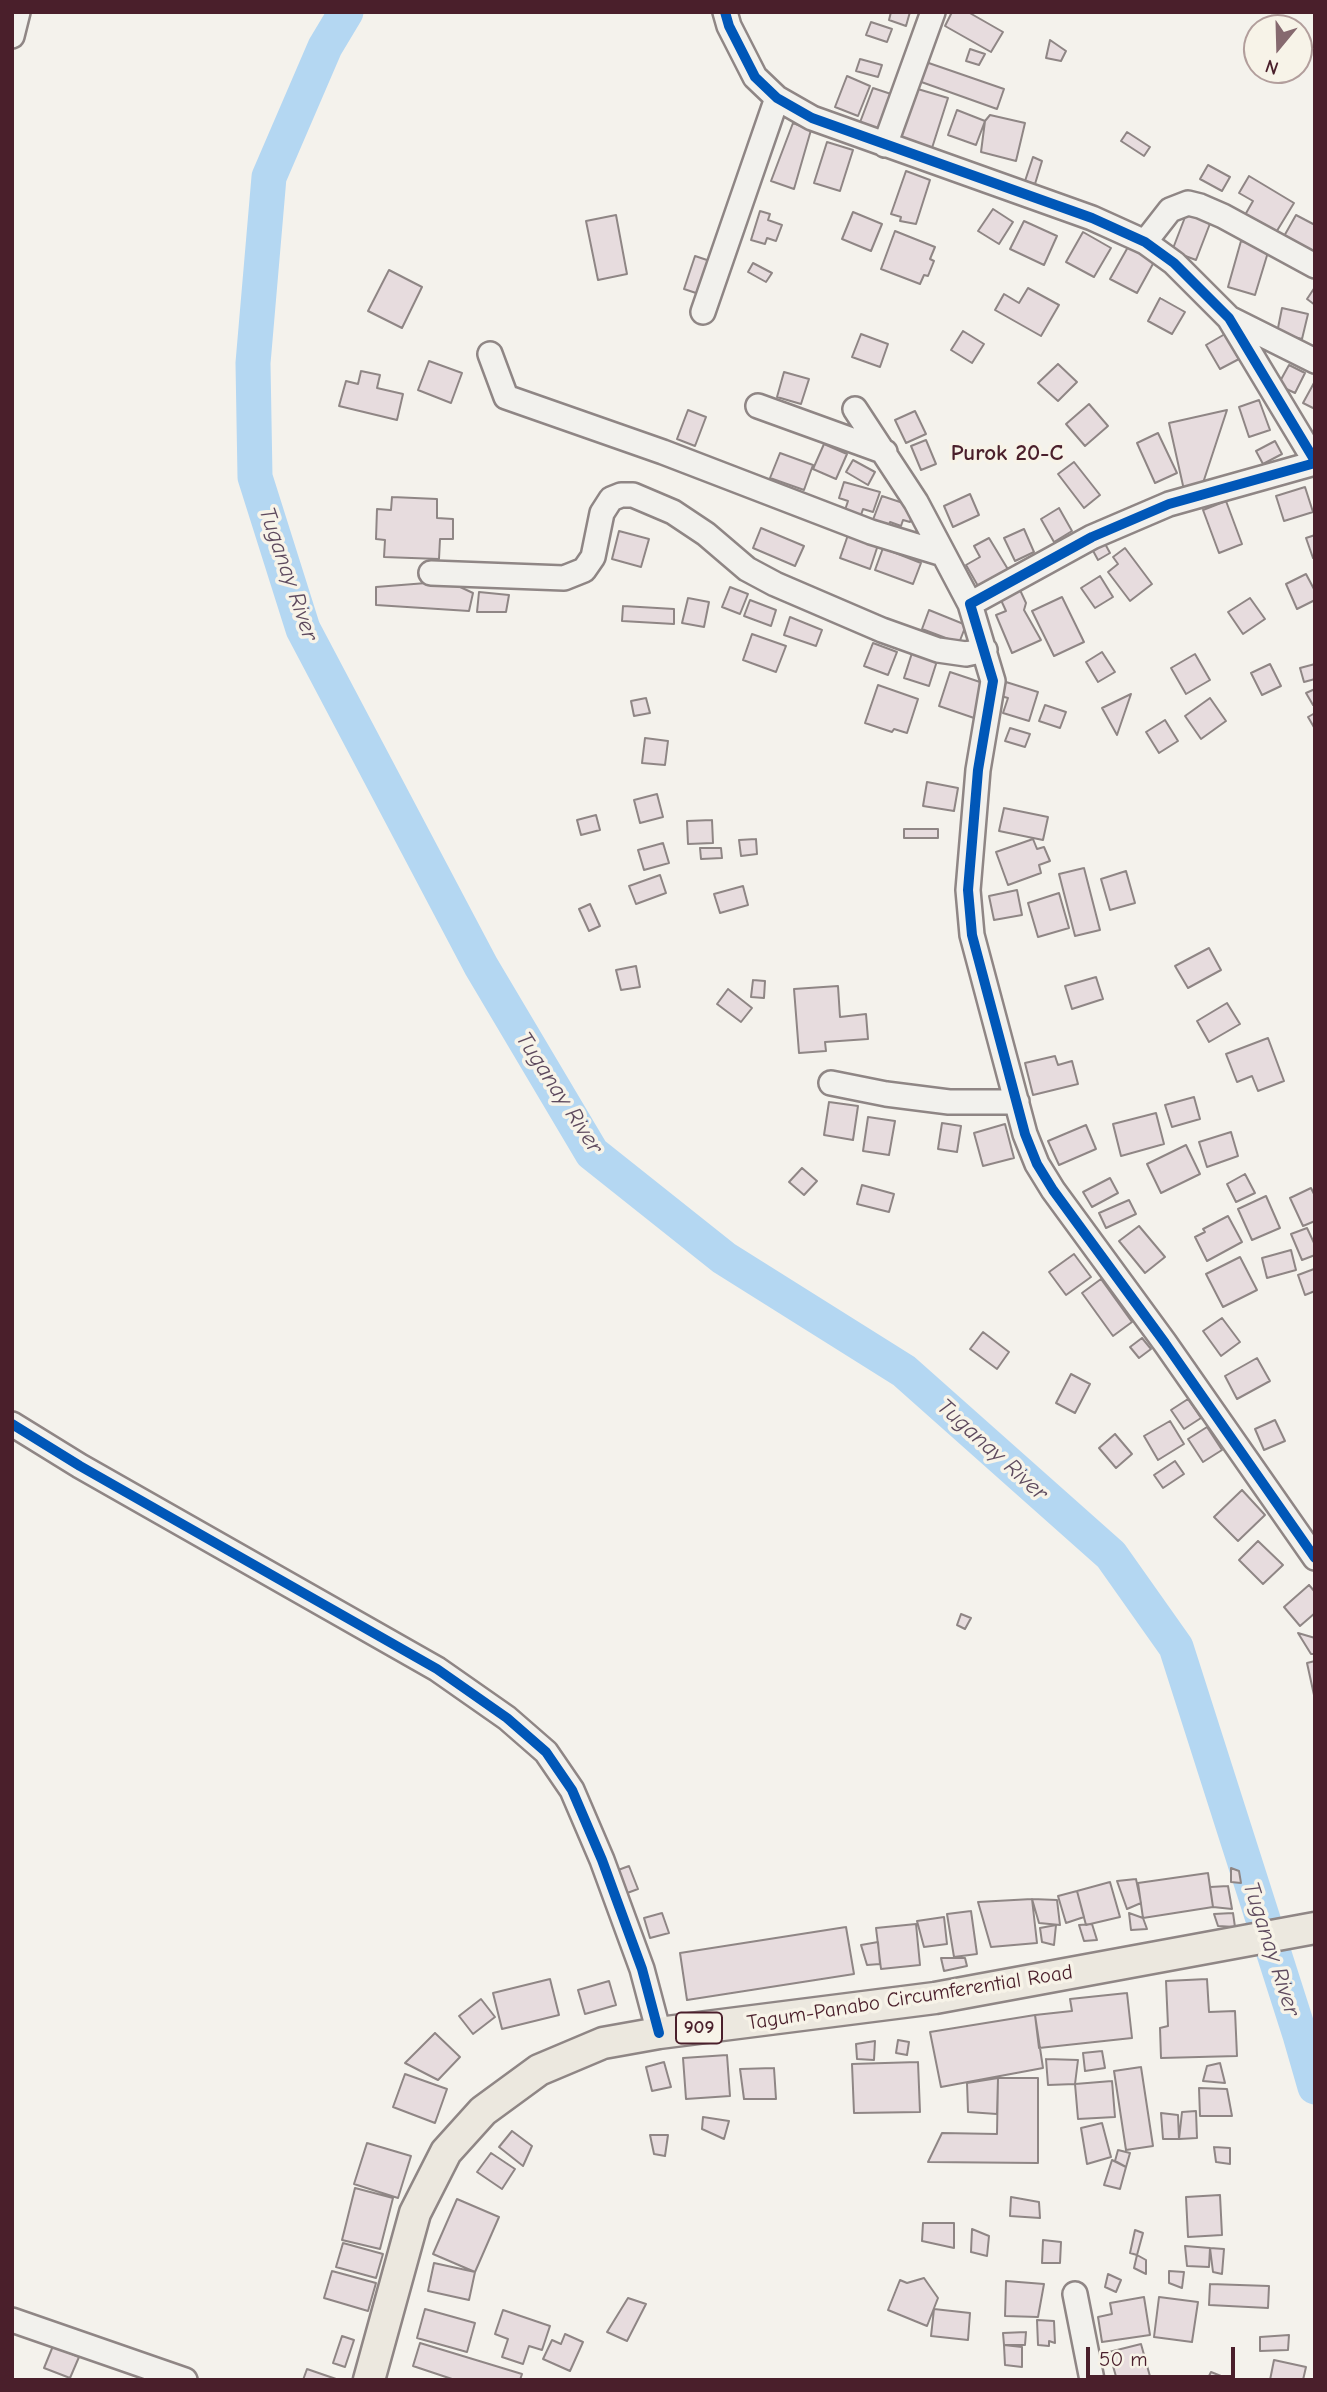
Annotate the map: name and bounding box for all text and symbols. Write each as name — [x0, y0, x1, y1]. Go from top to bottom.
north arrow — [1243, 14, 1313, 84]
text: N — [1262, 55, 1281, 79]
district label: Purok 20-C — [951, 439, 1063, 467]
water label: Tuganay River — [252, 504, 324, 644]
water label: Tuganay River — [509, 1027, 609, 1159]
water label: Tuganay River — [931, 1393, 1053, 1507]
water label: Tuganay River — [1236, 1878, 1306, 2020]
street label: Tagum-Panabo Circumferential Road — [745, 1960, 1075, 2036]
road number: 909 — [676, 2012, 722, 2044]
scale bar — [1089, 2332, 1238, 2376]
text: 50 m — [1099, 2347, 1148, 2371]

